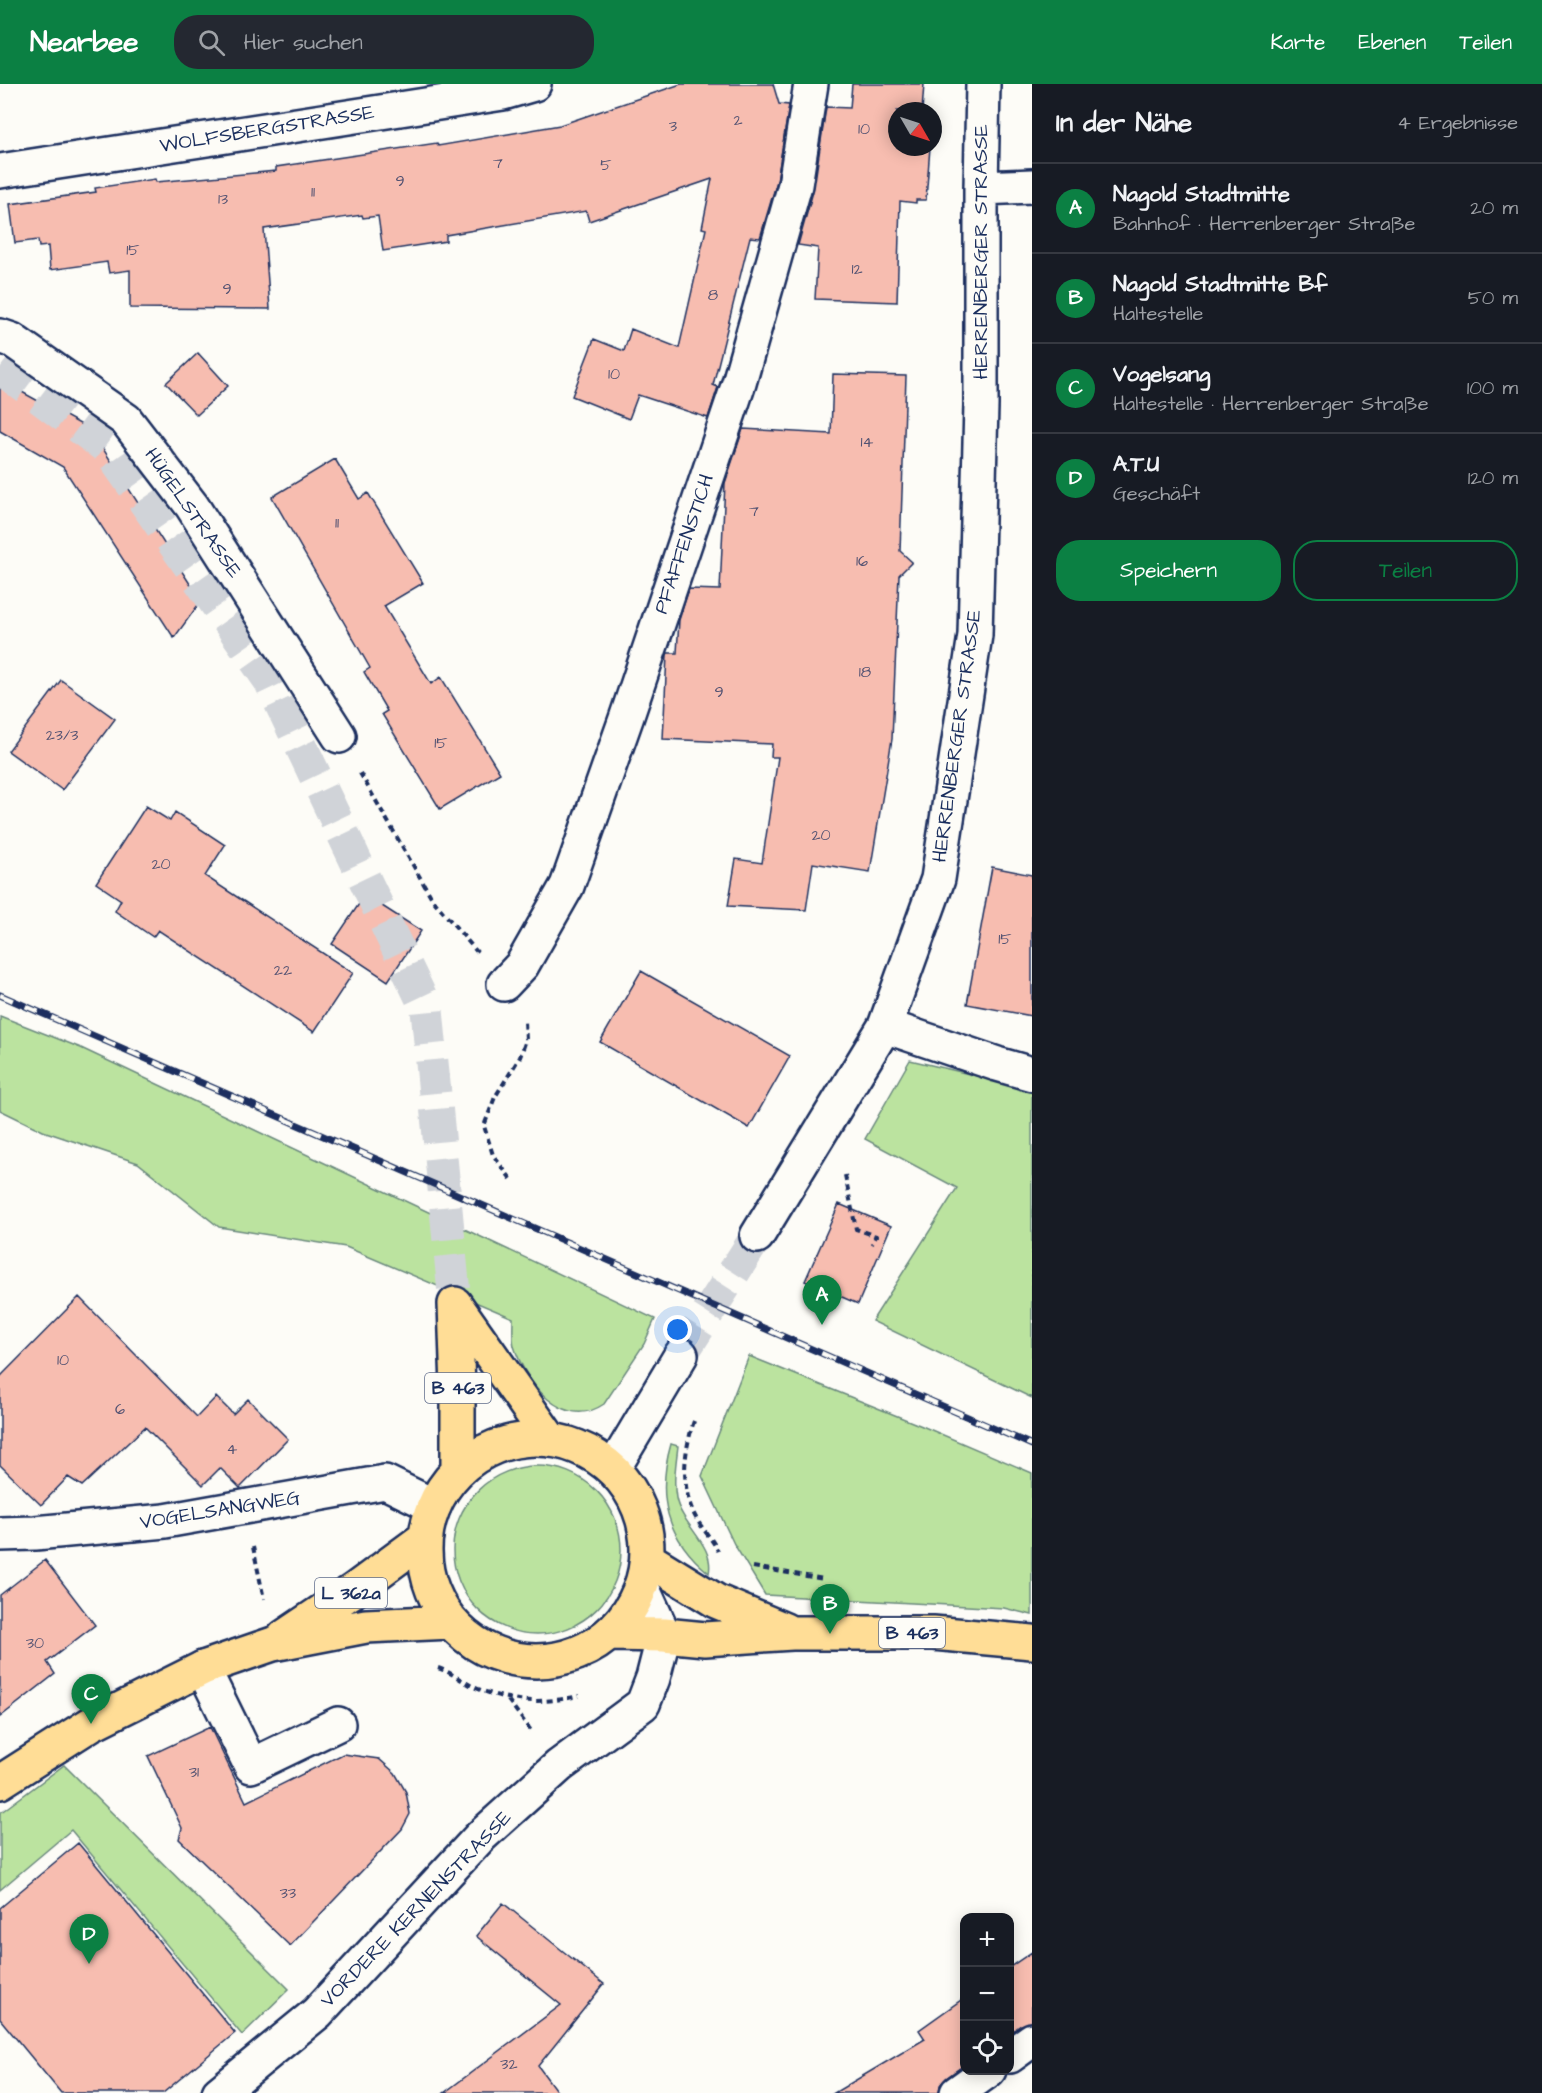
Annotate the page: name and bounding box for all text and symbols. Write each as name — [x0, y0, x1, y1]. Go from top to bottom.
search box — [174, 15, 594, 69]
text: Nearbee — [30, 23, 138, 62]
icon: search — [195, 26, 228, 59]
text: Hier suchen — [243, 27, 363, 58]
text: Karte — [1270, 28, 1325, 57]
text: Ebenen — [1358, 28, 1426, 57]
text: Teilen — [1459, 28, 1512, 57]
street label: WOLFSBERGSTRASSE — [158, 98, 376, 160]
north arrow — [888, 102, 942, 156]
text: In der Nähe — [1056, 105, 1192, 141]
house number: 2 — [733, 109, 743, 131]
text: 4 Ergebnisse — [1397, 109, 1518, 137]
house number: 3 — [669, 115, 677, 137]
house number: 10 — [858, 118, 870, 140]
street label: HERRENBERGER STRASSE — [967, 124, 995, 380]
house number: 7 — [493, 152, 503, 174]
house number: 5 — [600, 154, 612, 176]
house number: 9 — [395, 170, 405, 192]
text: Nagold Stadtmitte — [1113, 179, 1290, 210]
house number: 11 — [311, 181, 315, 203]
house number: 13 — [218, 188, 228, 210]
text: A — [1069, 194, 1082, 222]
text: 20 m — [1470, 194, 1518, 222]
text: Bahnhof · Herrenberger Straße — [1113, 210, 1415, 238]
house number: 15 — [126, 239, 140, 261]
house number: 12 — [851, 258, 863, 280]
text: Nagold Stadtmitte Bf — [1113, 269, 1327, 300]
house number: 9 — [222, 278, 232, 300]
house number: 8 — [708, 284, 718, 306]
text: B — [1068, 284, 1083, 312]
text: 50 m — [1468, 284, 1518, 312]
text: Haltestelle — [1113, 300, 1203, 328]
text: Vogelsang — [1113, 359, 1210, 390]
house number: 10 — [608, 363, 620, 385]
text: C — [1068, 374, 1083, 402]
text: 100 m — [1467, 374, 1518, 402]
text: Haltestelle · Herrenberger Straße — [1113, 390, 1429, 418]
house number: 14 — [861, 431, 874, 453]
street label: HÜGELSTRASSE — [138, 442, 248, 584]
text: A.T.U — [1113, 449, 1159, 480]
text: D — [1069, 464, 1082, 492]
text: 120 m — [1468, 464, 1518, 492]
street label: PFAFFENSTICH — [647, 470, 721, 618]
text: Geschäft — [1113, 480, 1200, 508]
house number: 7 — [749, 500, 759, 522]
house number: 11 — [335, 512, 339, 534]
button: Speichern — [1056, 540, 1281, 601]
button: Teilen — [1293, 540, 1518, 601]
house number: 16 — [856, 550, 868, 572]
street label: HERRENBERGER STRASSE — [925, 608, 989, 864]
house number: 18 — [859, 661, 871, 683]
house number: 9 — [714, 681, 724, 703]
house number: 23/3 — [46, 724, 78, 746]
house number: 15 — [434, 732, 448, 754]
house number: 20 — [811, 824, 831, 846]
house number: 20 — [151, 853, 171, 875]
house number: 15 — [998, 928, 1012, 950]
house number: 22 — [274, 959, 292, 981]
pin: A — [802, 1276, 842, 1325]
your location — [663, 1315, 692, 1344]
house number: 10 — [57, 1349, 69, 1371]
road number: B 463 — [425, 1373, 491, 1403]
house number: 6 — [115, 1398, 125, 1420]
house number: 4 — [227, 1438, 238, 1460]
street label: VOGELSANGWEG — [138, 1483, 302, 1537]
road number: L 362a — [315, 1578, 387, 1608]
pin: B — [810, 1584, 850, 1634]
road number: B 463 — [879, 1618, 945, 1648]
house number: 30 — [26, 1632, 44, 1654]
pin: C — [72, 1674, 110, 1724]
house number: 31 — [189, 1761, 199, 1783]
street label: VORDERE KERNENSTRASSE — [314, 1804, 518, 2014]
house number: 33 — [280, 1882, 296, 1904]
map controls — [960, 1913, 1014, 2075]
button: + — [960, 1913, 1014, 1967]
pin: D — [70, 1914, 109, 1964]
button: − — [960, 1967, 1014, 2021]
button: locate — [960, 2021, 1014, 2075]
house number: 32 — [500, 2053, 518, 2075]

